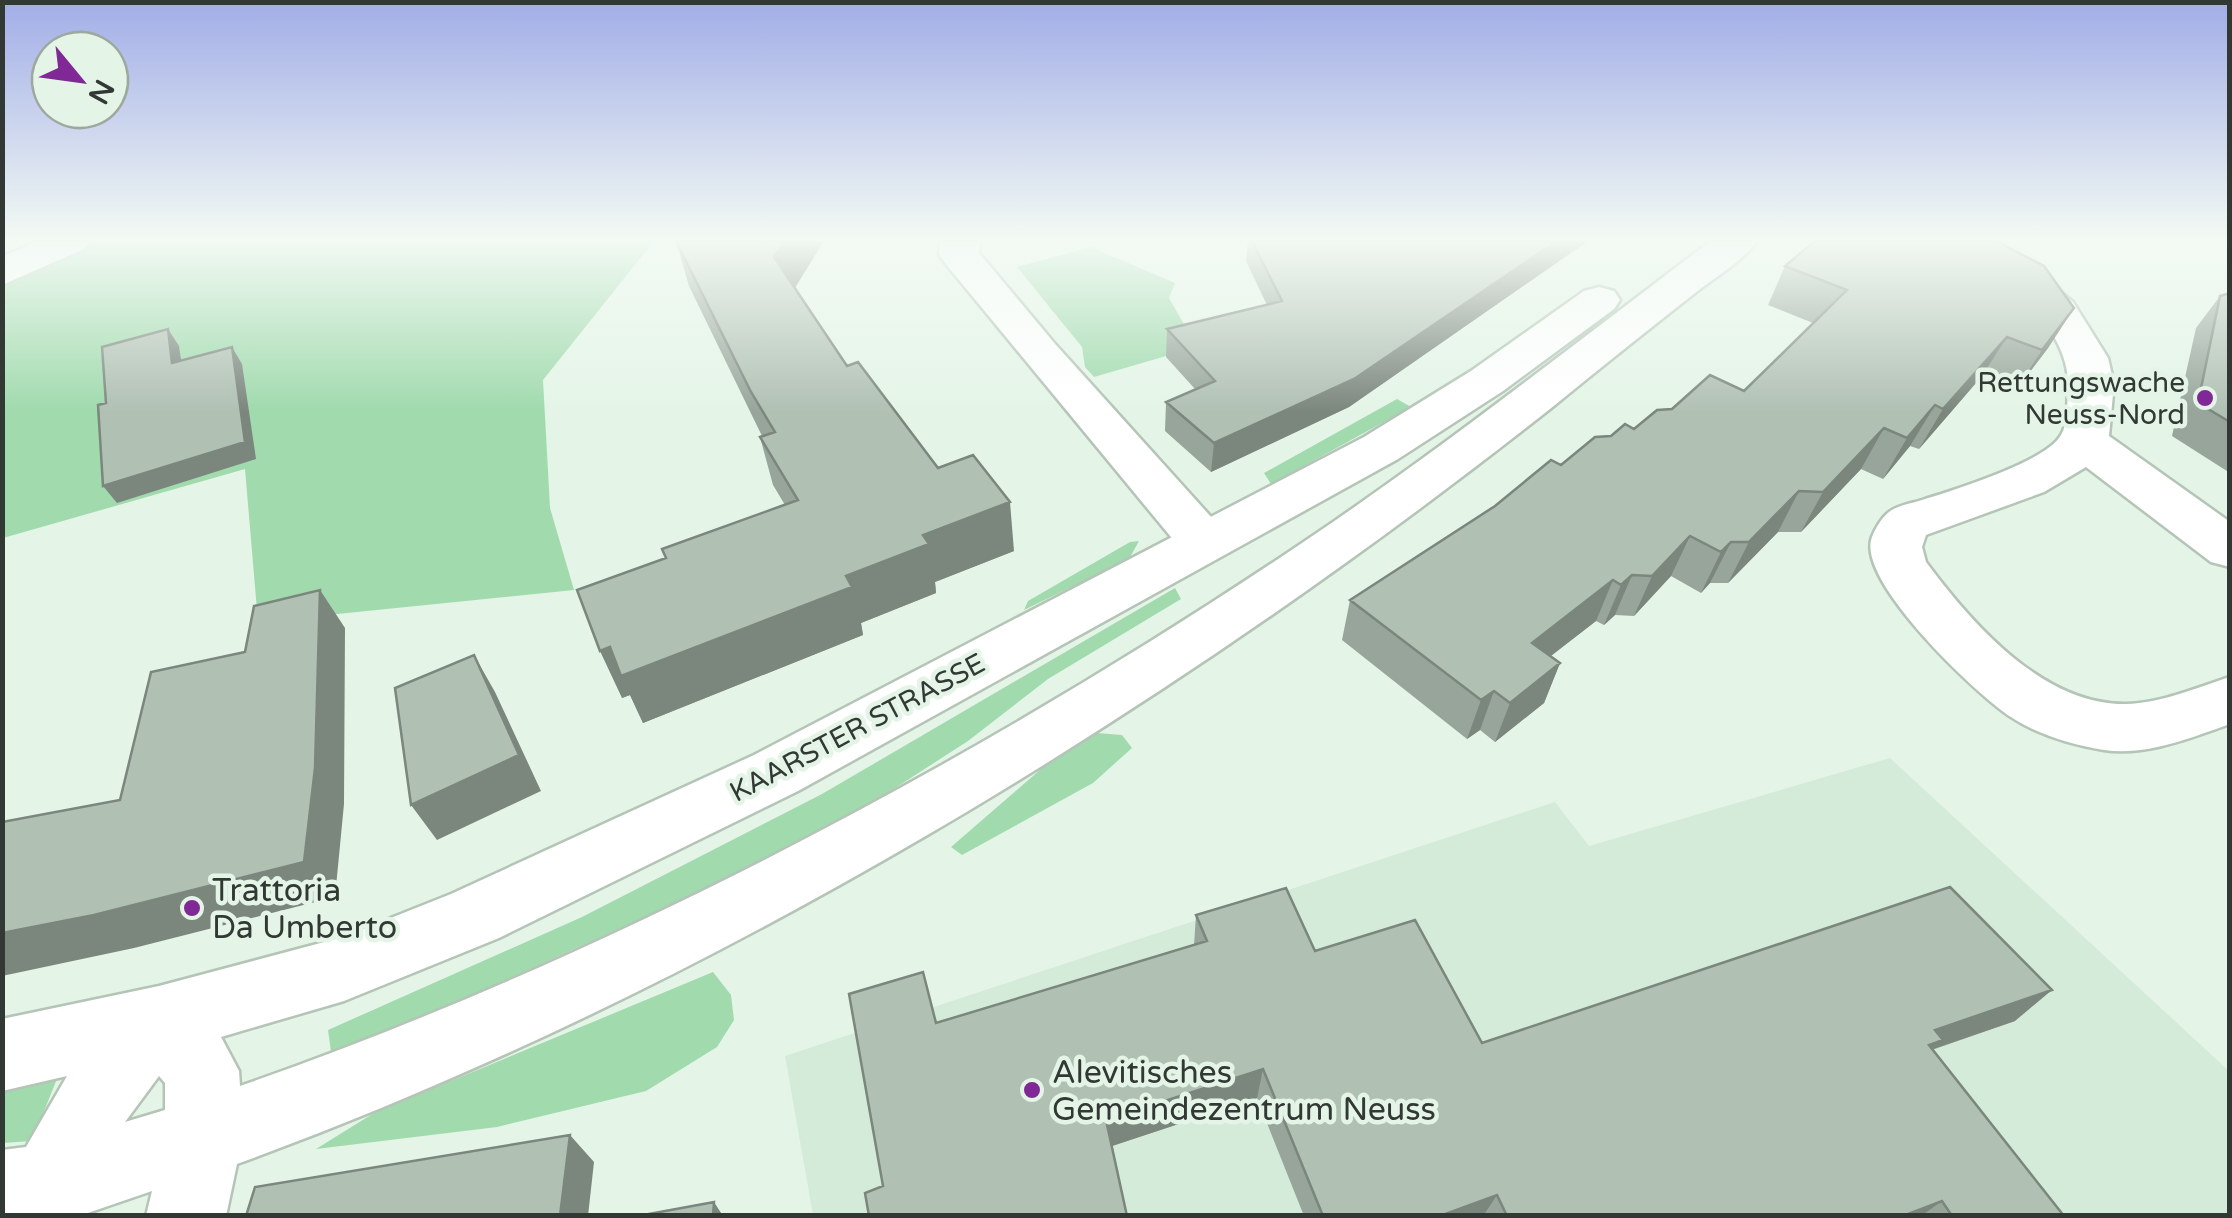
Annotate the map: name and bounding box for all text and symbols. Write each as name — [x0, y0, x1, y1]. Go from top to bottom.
north arrow — [30, 30, 130, 130]
text: N — [81, 74, 121, 110]
place label: Rettungswache Neuss-Nord — [1977, 366, 2185, 432]
marker: Rettungswache Neuss-Nord — [2194, 387, 2216, 409]
street label: KAARSTER STRASSE — [724, 646, 991, 810]
place label: Trattoria Da Umberto — [212, 872, 397, 947]
marker: Trattoria Da Umberto — [181, 897, 203, 919]
place label: Alevitisches Gemeindezentrum Neuss — [1052, 1054, 1436, 1129]
marker: Alevitisches Gemeindezentrum Neuss — [1021, 1079, 1043, 1101]

